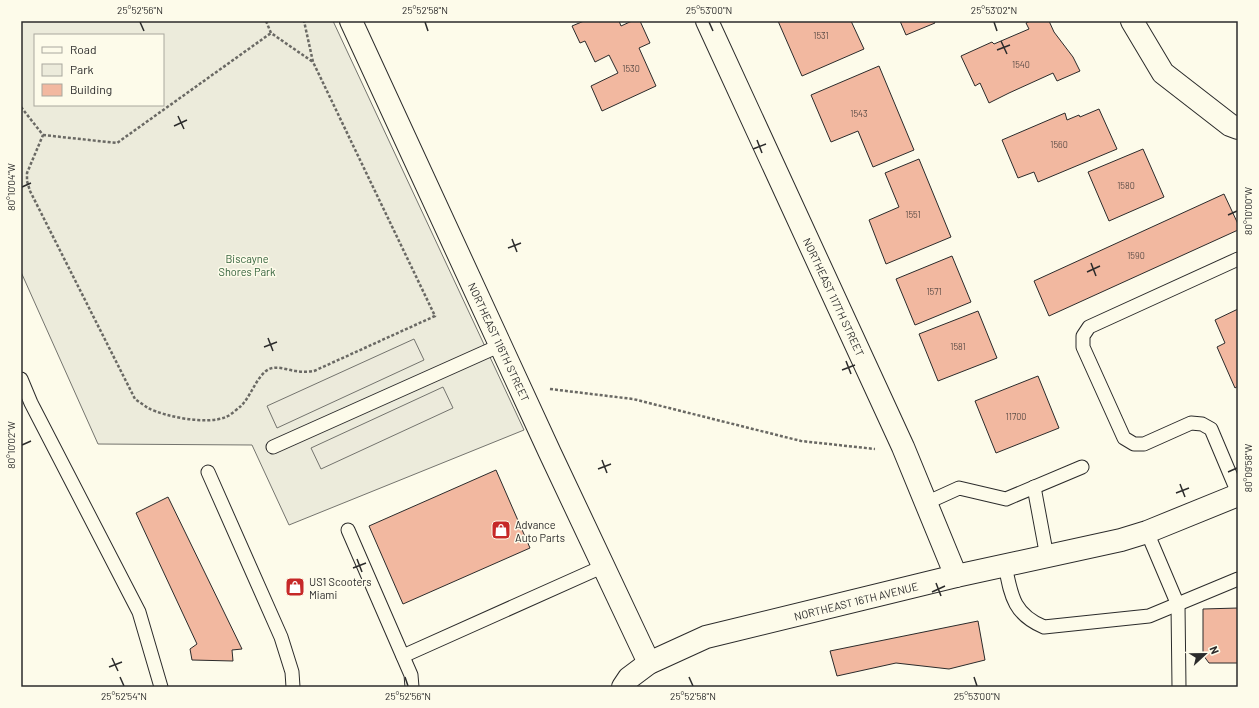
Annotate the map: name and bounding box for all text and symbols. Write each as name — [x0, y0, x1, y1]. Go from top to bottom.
text: 25°52'56"N — [117, 4, 163, 16]
text: 25°52'58"N — [402, 4, 448, 16]
text: 25°53'00"N — [686, 4, 732, 16]
text: 25°53'02"N — [971, 4, 1017, 16]
house number: 1531 — [813, 30, 829, 41]
legend — [34, 34, 164, 106]
text: Road — [70, 42, 97, 56]
house number: 1540 — [1012, 59, 1030, 70]
text: Park — [70, 62, 94, 76]
house number: 1530 — [622, 63, 640, 74]
text: Building — [70, 82, 112, 96]
house number: 1543 — [850, 108, 868, 119]
house number: 1560 — [1050, 139, 1068, 150]
text: 80°10'04"W — [5, 163, 17, 211]
house number: 1580 — [1117, 180, 1135, 191]
text: 80°10'00"W — [1242, 187, 1254, 235]
house number: 1551 — [905, 209, 921, 220]
street label: NORTHEAST 117TH STREET — [801, 236, 867, 358]
house number: 1590 — [1127, 250, 1145, 261]
park label: Biscayne Shores Park — [218, 252, 276, 278]
street label: NORTHEAST 116TH STREET — [466, 280, 532, 404]
house number: 1571 — [926, 286, 942, 297]
house number: 1581 — [950, 341, 966, 352]
house number: 11700 — [1006, 411, 1026, 422]
text: 80°10'02"W — [5, 421, 17, 469]
text: 80°09'58"W — [1242, 443, 1254, 492]
place label: Advance Auto Parts — [515, 518, 565, 544]
shop icon: Advance Auto Parts — [490, 519, 512, 541]
place label: US1 Scooters Miami — [309, 575, 372, 601]
shop icon: US1 Scooters Miami — [284, 576, 306, 598]
street label: NORTHEAST 16TH AVENUE — [793, 579, 920, 623]
north arrow — [1185, 634, 1225, 674]
text: N — [1207, 644, 1222, 656]
text: 25°52'54"N — [101, 690, 147, 702]
text: 25°52'56"N — [385, 690, 431, 702]
text: 25°52'58"N — [670, 690, 716, 702]
text: 25°53'00"N — [954, 690, 1000, 702]

